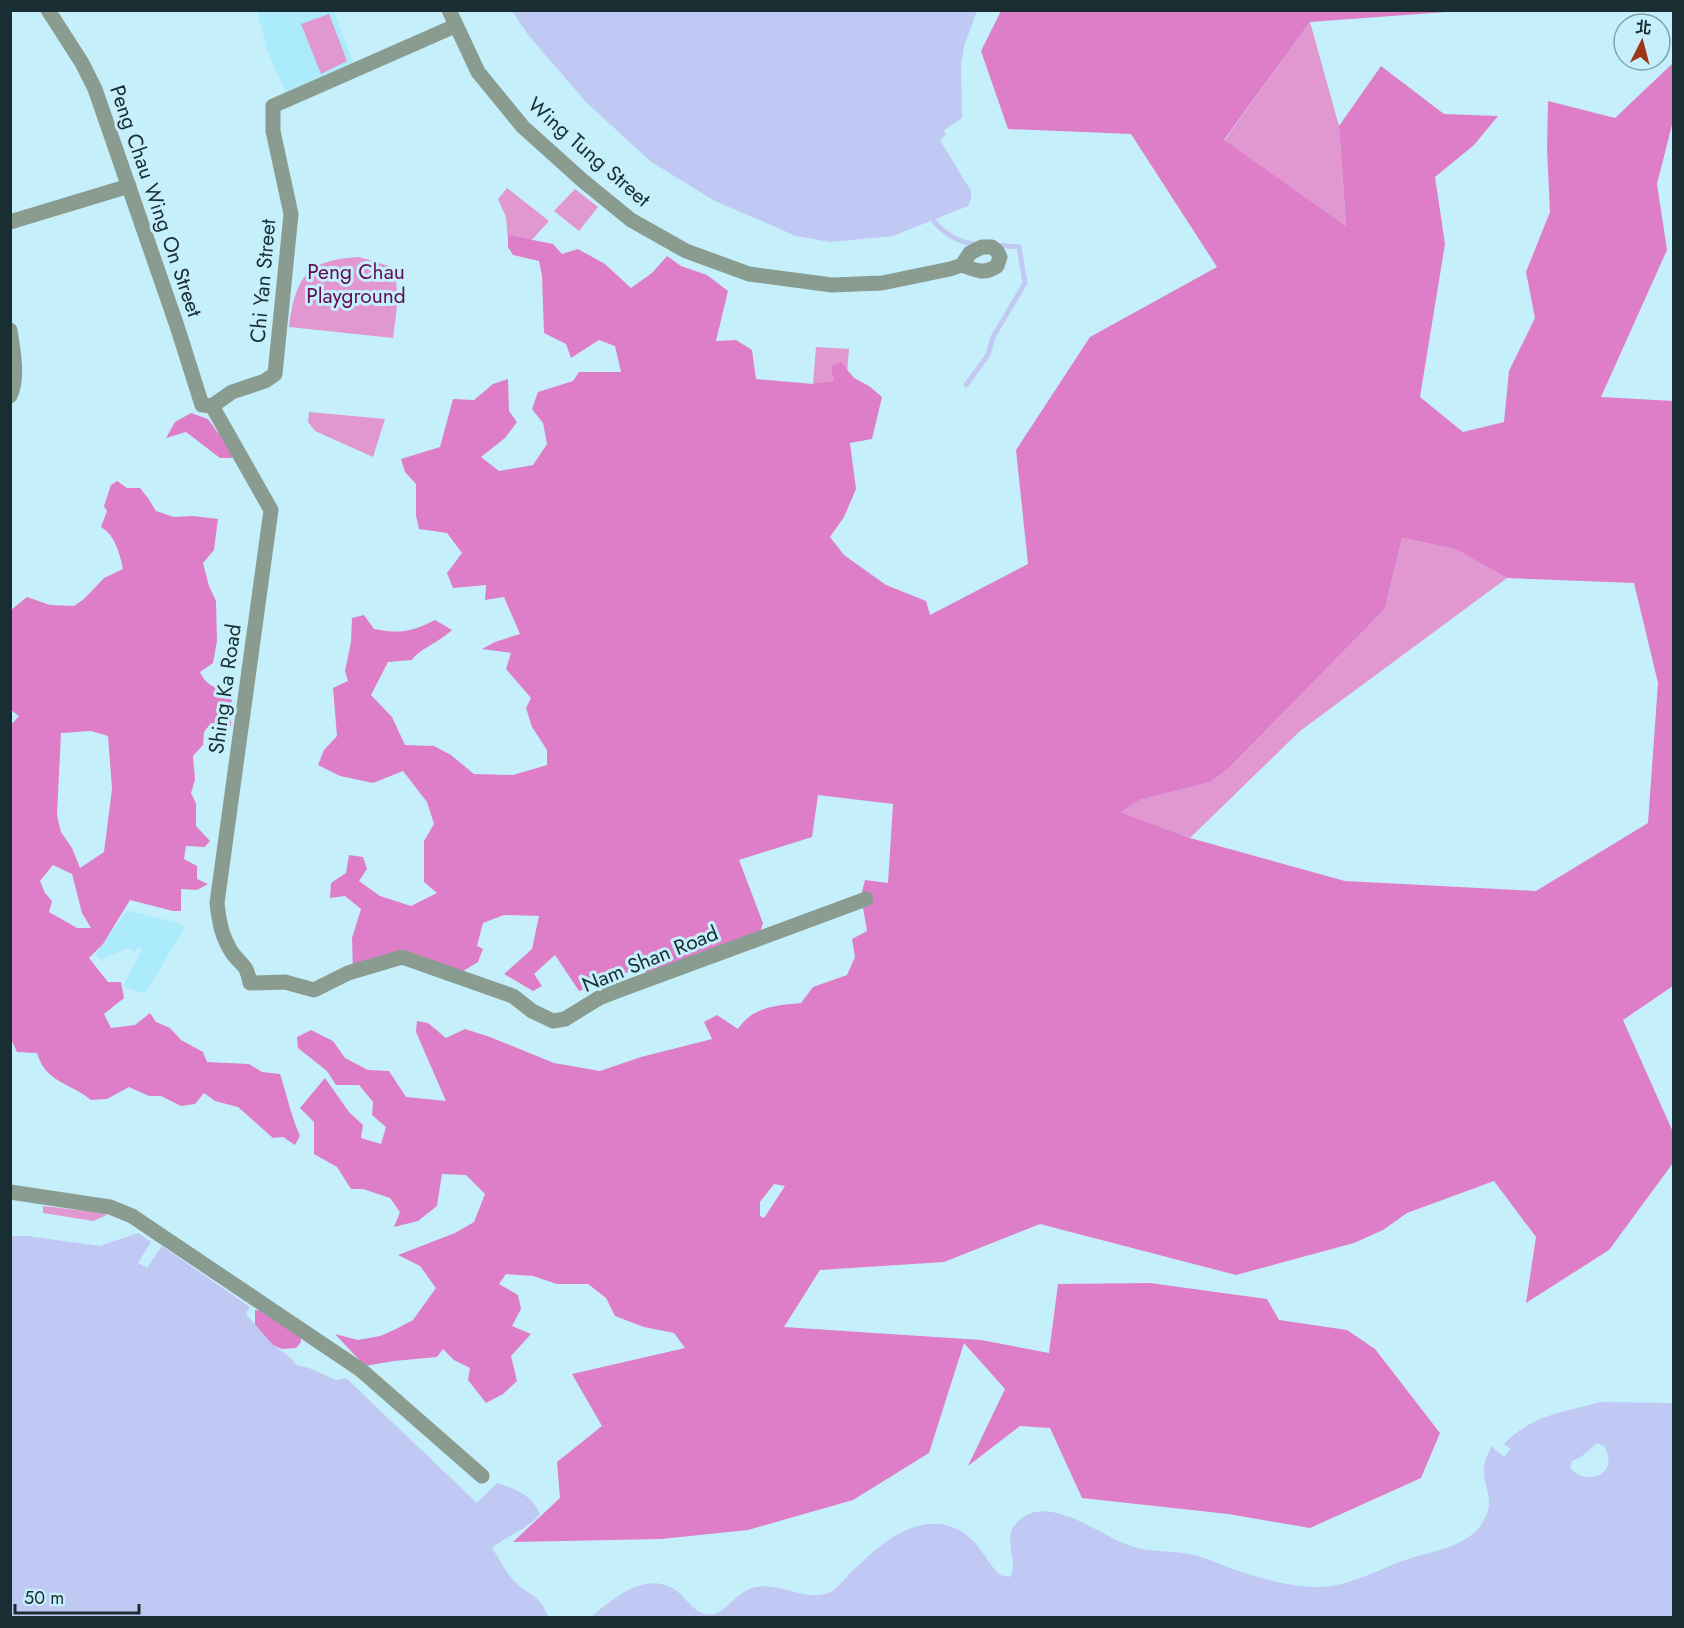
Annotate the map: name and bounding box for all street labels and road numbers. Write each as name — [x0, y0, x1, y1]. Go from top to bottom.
street label: Peng Chau Wing On Street — [102, 81, 210, 321]
street label: Wing Tung Street — [521, 90, 657, 214]
street label: Chi Yan Street — [243, 218, 283, 344]
street label: Shing Ka Road — [201, 622, 249, 756]
street label: Nam Shan Road — [577, 918, 723, 1000]

